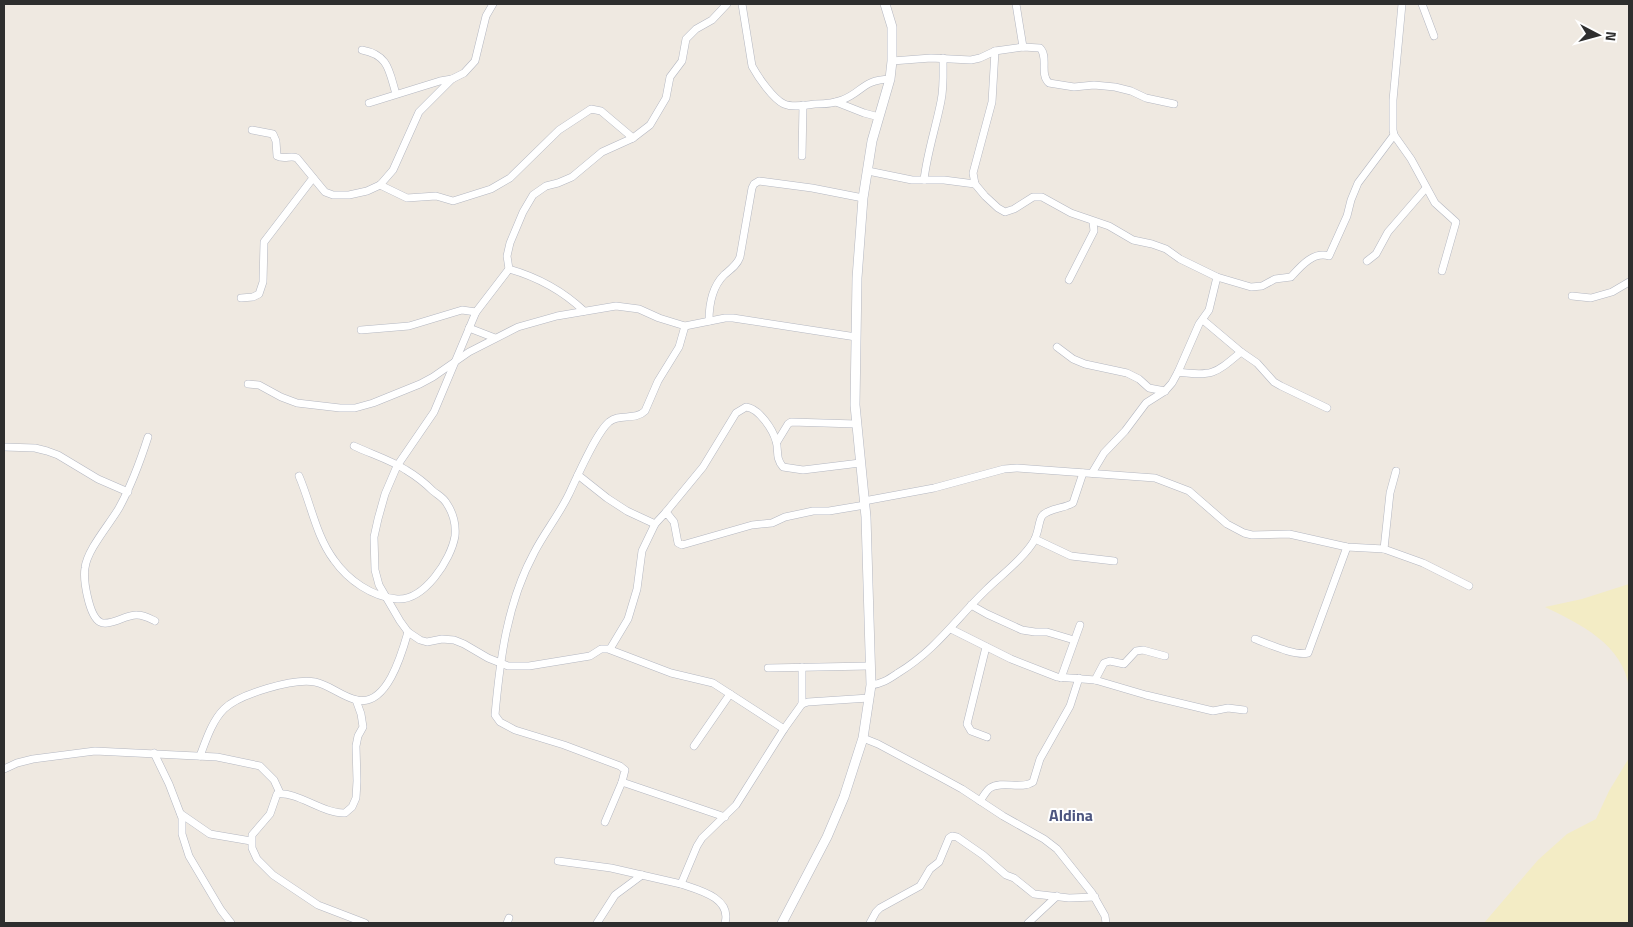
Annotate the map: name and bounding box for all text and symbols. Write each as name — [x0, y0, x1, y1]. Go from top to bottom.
north arrow — [1573, 10, 1623, 60]
text: N — [1600, 30, 1622, 42]
district label: Aldina — [1049, 803, 1093, 827]

